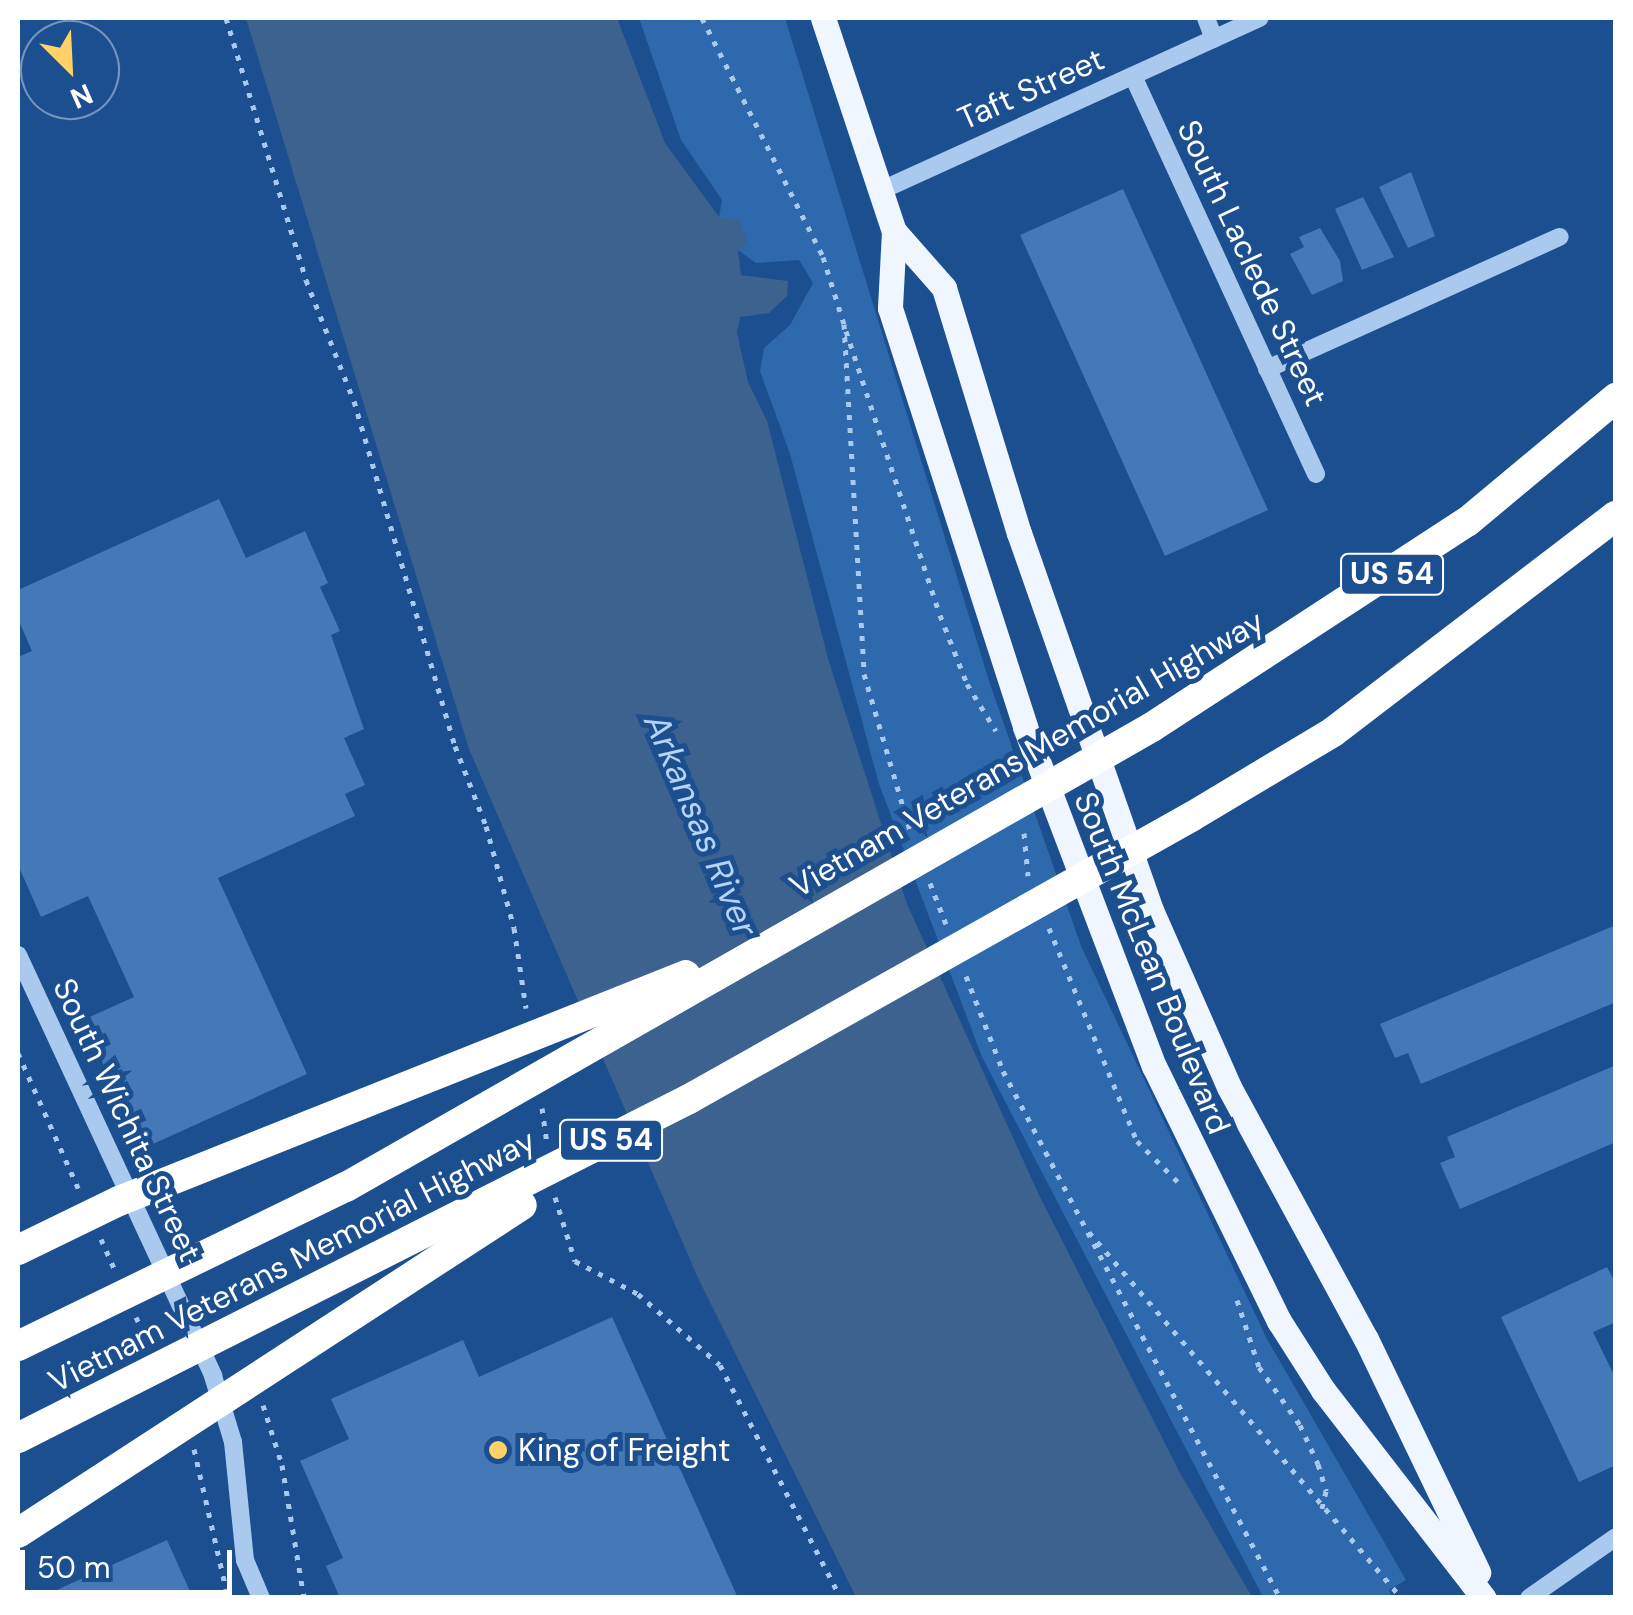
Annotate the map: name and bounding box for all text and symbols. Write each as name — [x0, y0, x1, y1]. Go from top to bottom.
north arrow — [20, 20, 120, 120]
street label: Taft Street — [952, 40, 1110, 138]
text: N — [65, 75, 98, 117]
street label: South Laclede Street — [1169, 114, 1335, 412]
road number: US 54 — [1340, 549, 1444, 599]
street label: Vietnam Veterans Memorial Highway — [783, 602, 1271, 906]
water label: Arkansas River — [635, 707, 767, 943]
street label: South McLean Boulevard — [1066, 786, 1238, 1140]
street label: South Wichita Street — [45, 973, 209, 1267]
road number: US 54 — [558, 1115, 664, 1165]
street label: Vietnam Veterans Memorial Highway — [42, 1121, 542, 1401]
place label: King of Freight — [518, 1431, 730, 1469]
marker: King of Freight — [487, 1439, 509, 1461]
scale bar — [25, 1530, 238, 1592]
text: 50 m — [37, 1548, 111, 1587]

